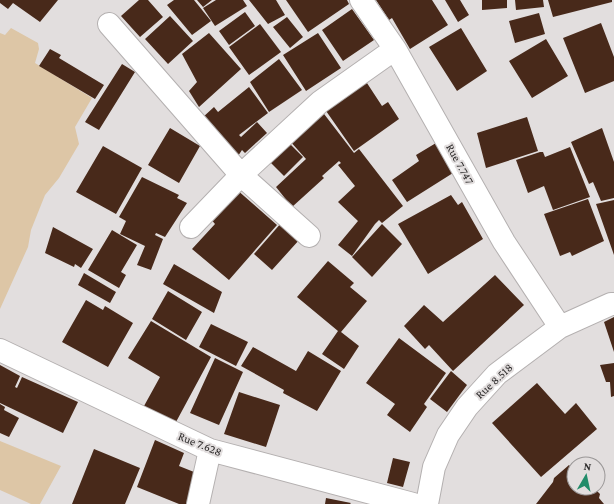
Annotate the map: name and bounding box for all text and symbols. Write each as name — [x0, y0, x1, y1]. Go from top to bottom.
street label: Rue 7.747 — [443, 141, 477, 187]
street label: Rue 8.518 — [473, 360, 515, 402]
street label: Rue 7.628 — [176, 429, 224, 459]
north arrow — [566, 456, 606, 496]
text: N — [583, 460, 593, 473]

